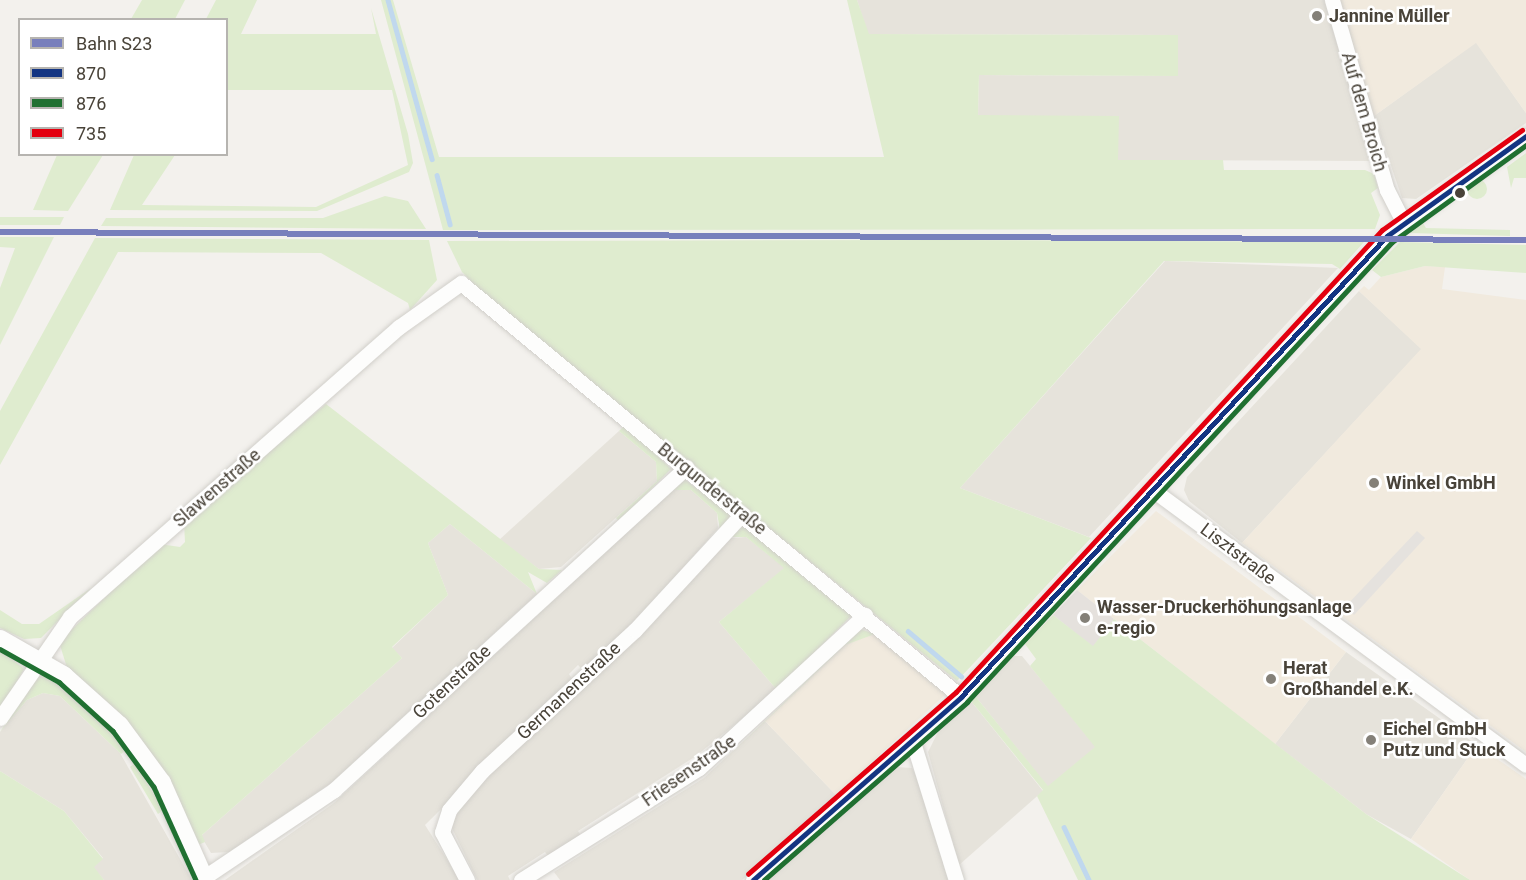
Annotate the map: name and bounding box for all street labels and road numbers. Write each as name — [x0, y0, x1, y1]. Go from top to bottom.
street label: Auf dem Broich — [1337, 50, 1391, 174]
street label: Burgunderstraße — [653, 439, 771, 539]
street label: Slawenstraße — [169, 444, 265, 532]
street label: Lisztstraße — [1196, 519, 1280, 589]
street label: Germanenstraße — [513, 637, 625, 745]
street label: Gotenstraße — [408, 640, 496, 724]
street label: Friesenstraße — [638, 731, 740, 811]

